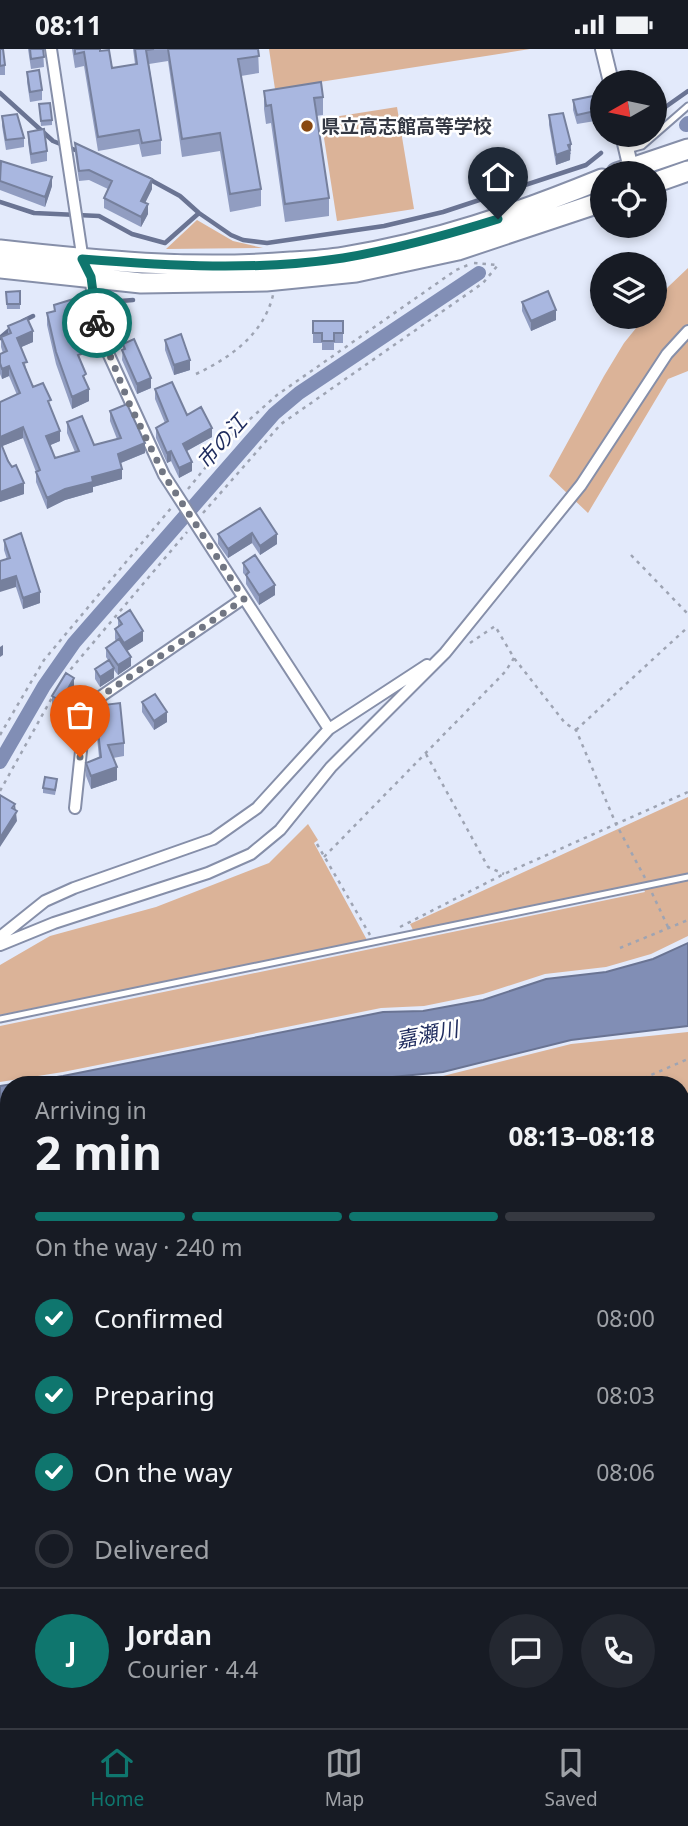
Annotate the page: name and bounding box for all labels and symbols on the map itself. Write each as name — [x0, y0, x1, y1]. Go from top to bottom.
north arrow — [590, 70, 667, 147]
place label: 県立高志館高等学校 — [321, 113, 492, 139]
marker: 県立高志館高等学校 — [299, 118, 315, 134]
pin — [468, 147, 528, 219]
courier — [62, 288, 132, 358]
water label: 市の江 — [190, 407, 254, 474]
pin — [50, 685, 110, 757]
water label: 嘉瀬川 — [393, 1014, 462, 1054]

